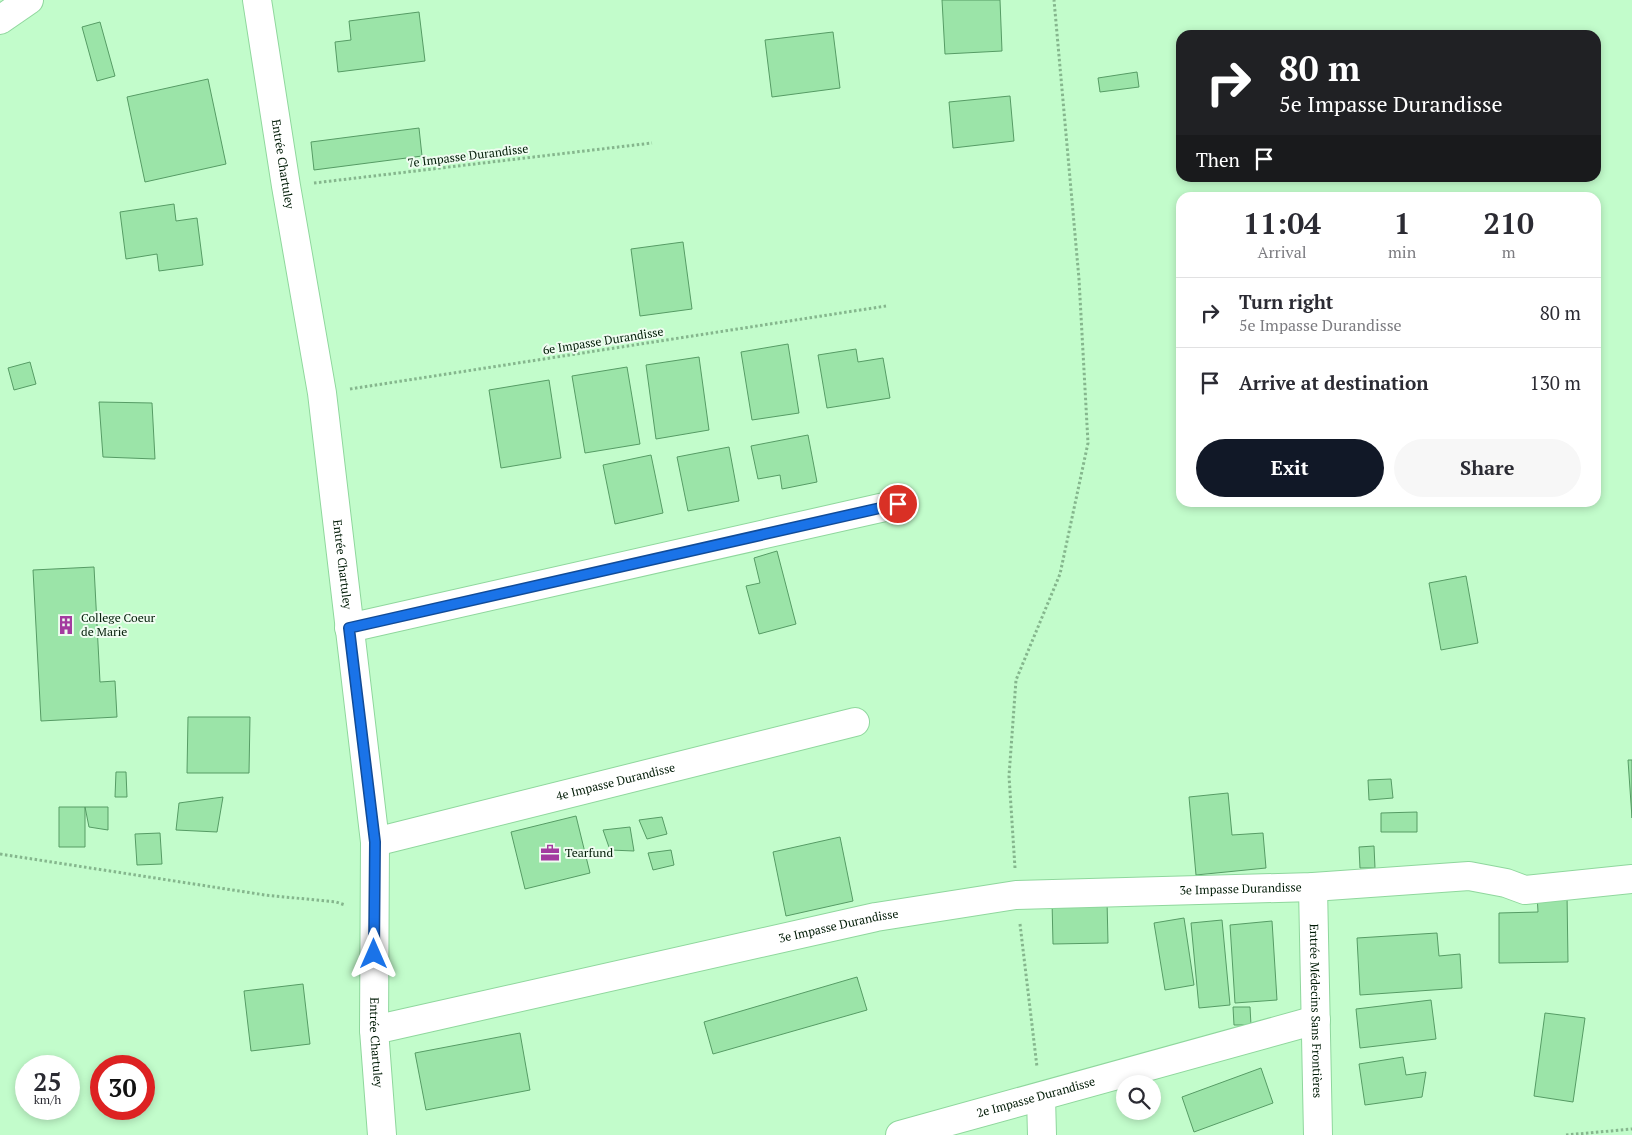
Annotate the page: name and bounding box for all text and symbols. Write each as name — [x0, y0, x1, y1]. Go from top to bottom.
text: 80 m — [1279, 45, 1360, 91]
icon: right — [1196, 50, 1261, 115]
text: 5e Impasse Durandisse — [1279, 89, 1503, 118]
street label: Entrée Chartuley — [269, 118, 298, 211]
street label: 7e Impasse Durandisse — [407, 141, 529, 170]
icon: arrive — [1250, 145, 1278, 173]
text: Then — [1196, 147, 1240, 172]
text: 11:04 — [1243, 203, 1321, 243]
text: 1 — [1394, 203, 1411, 243]
text: 210 — [1483, 203, 1534, 243]
text: Arrival — [1257, 241, 1307, 263]
text: min — [1388, 241, 1416, 263]
text: m — [1502, 241, 1515, 263]
text: Turn right — [1239, 289, 1333, 314]
icon: right — [1196, 299, 1224, 327]
text: 80 m — [1540, 300, 1581, 325]
text: 5e Impasse Durandisse — [1239, 314, 1402, 336]
street label: 6e Impasse Durandisse — [541, 324, 664, 357]
icon: arrive — [1196, 369, 1224, 397]
text: Arrive at destination — [1239, 370, 1428, 395]
text: 130 m — [1530, 370, 1581, 395]
button: Exit — [1196, 439, 1384, 497]
button: Share — [1394, 439, 1581, 497]
pin — [877, 483, 919, 525]
icon: arrive — [884, 490, 912, 518]
street label: Entrée Chartuley — [330, 519, 356, 611]
place label: College Coeur de Marie — [81, 610, 156, 639]
building icon: College Coeur de Marie — [55, 614, 77, 636]
street label: 4e Impasse Durandisse — [554, 759, 677, 803]
office icon: Tearfund — [539, 842, 561, 864]
place label: Tearfund — [565, 845, 613, 860]
street label: 3e Impasse Durandisse — [1179, 879, 1302, 898]
street label: 3e Impasse Durandisse — [777, 906, 899, 946]
street label: Entrée Médecins Sans Frontières — [1307, 924, 1325, 1098]
position arrow — [347, 927, 399, 979]
street label: Entrée Chartuley — [367, 997, 386, 1089]
speed limit sign: 30 — [90, 1055, 155, 1120]
text: 25 — [33, 1065, 62, 1098]
street label: 2e Impasse Durandisse — [975, 1073, 1097, 1120]
map controls — [1116, 1075, 1161, 1120]
button: search — [1116, 1075, 1161, 1120]
text: km/h — [34, 1092, 61, 1107]

